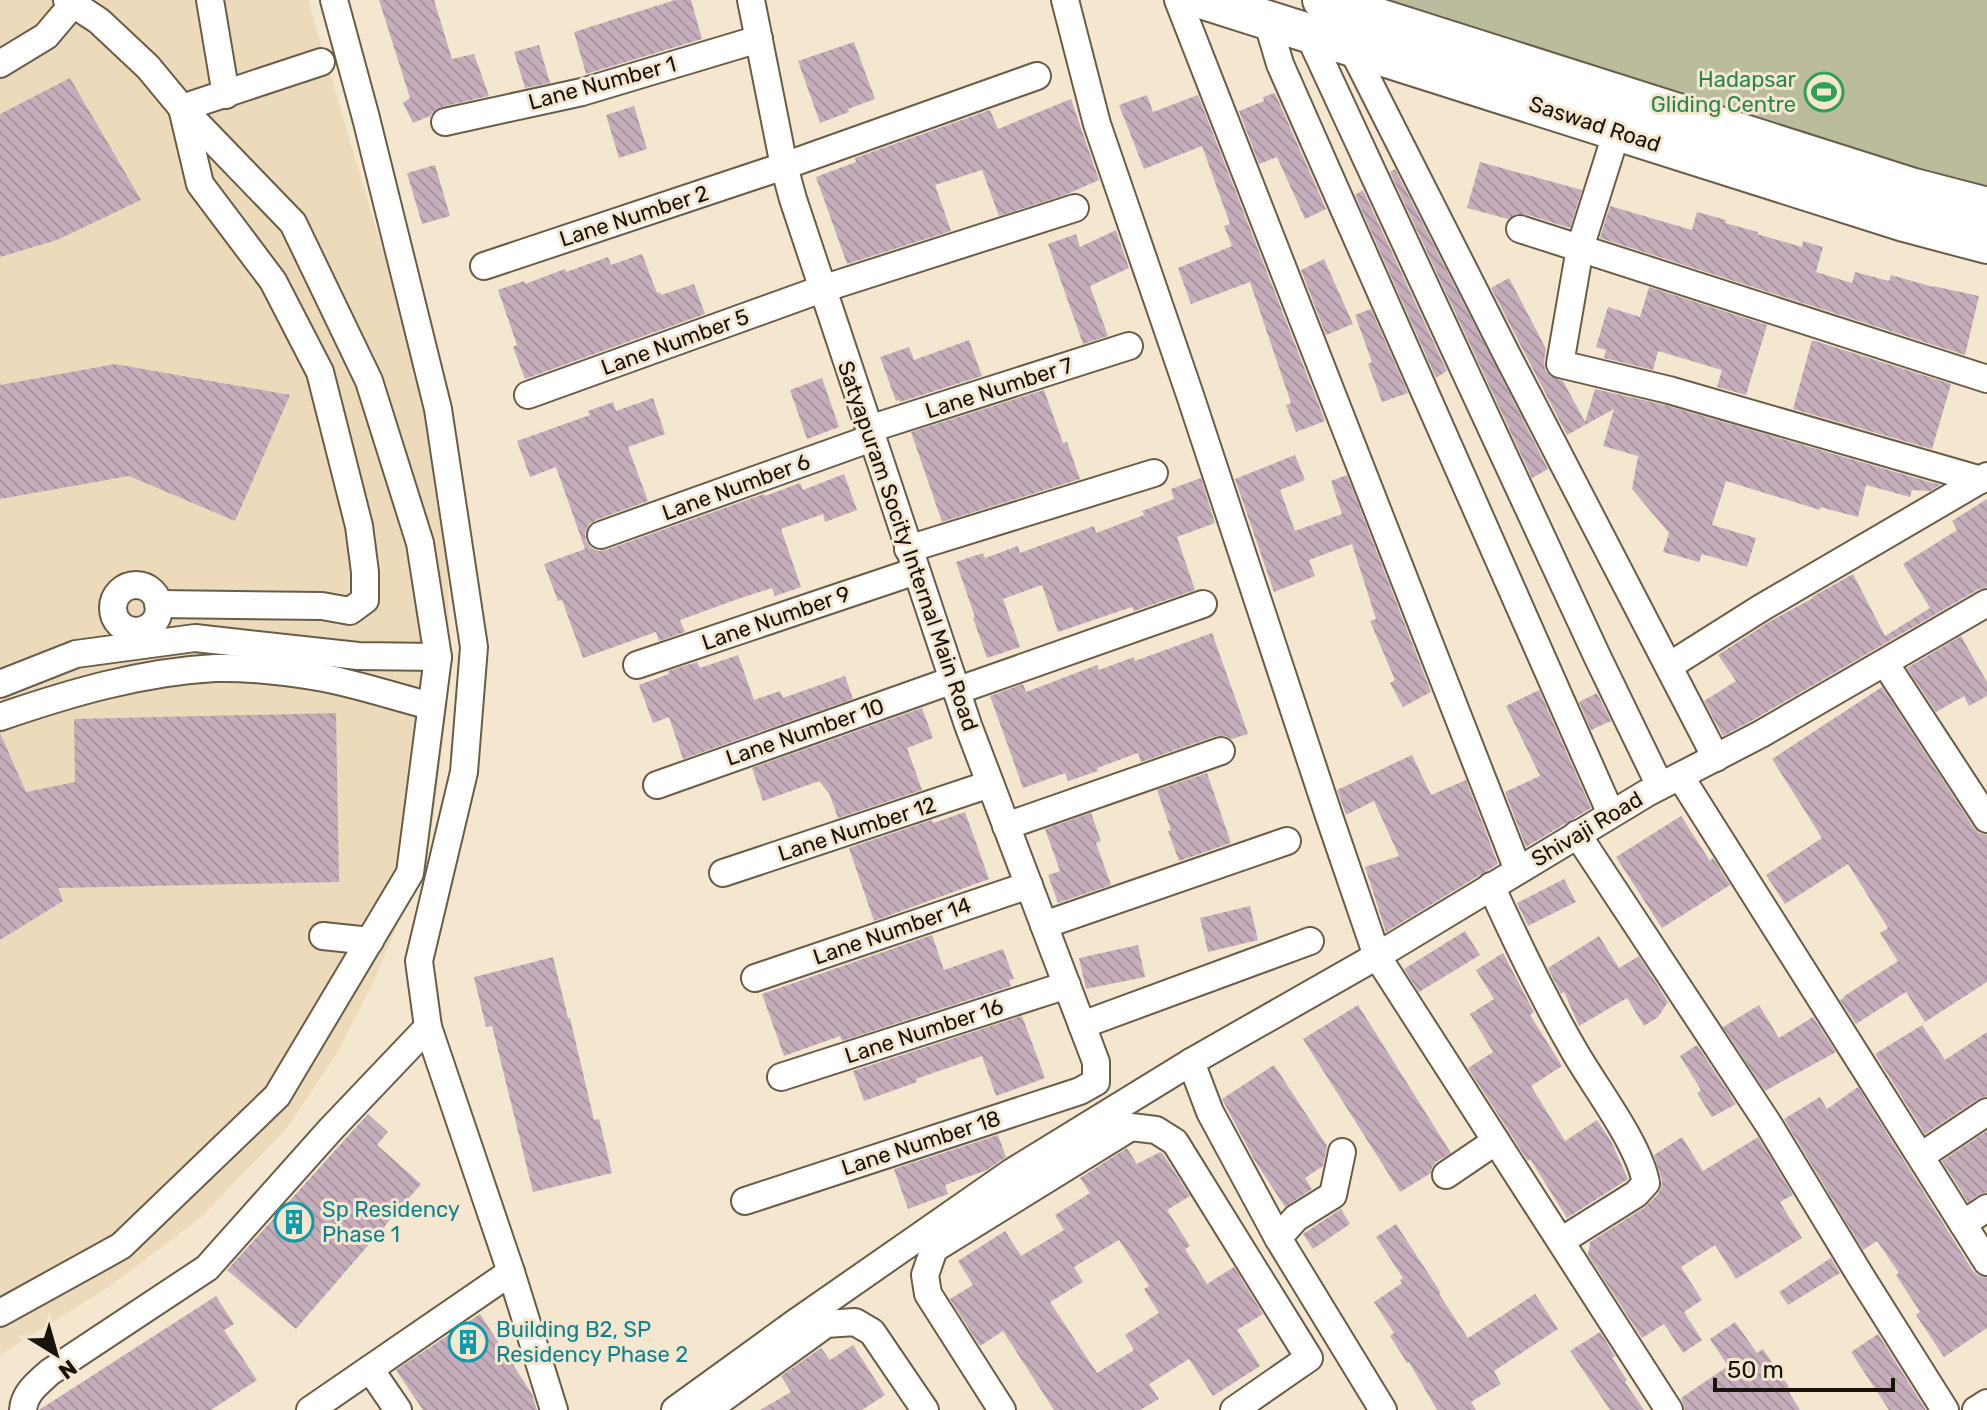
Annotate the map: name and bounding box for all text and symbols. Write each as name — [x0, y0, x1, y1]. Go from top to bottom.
street label: Lane Number 1 — [525, 50, 679, 116]
place label: Hadapsar Gliding Centre — [1651, 66, 1797, 118]
sports icon: Hadapsar Gliding Centre — [1803, 71, 1845, 113]
street label: Saswad Road — [1526, 90, 1664, 158]
street label: Lane Number 2 — [556, 179, 712, 253]
street label: Lane Number 5 — [597, 303, 753, 381]
street label: Lane Number 7 — [922, 351, 1076, 425]
street label: Satyapuram Socity Internal Main Road — [832, 357, 984, 735]
street label: Lane Number 6 — [658, 448, 814, 526]
street label: Lane Number 9 — [698, 580, 854, 656]
street label: Lane Number 10 — [722, 692, 888, 772]
street label: Shivaji Road — [1526, 785, 1648, 873]
street label: Lane Number 12 — [775, 791, 939, 867]
street label: Lane Number 14 — [809, 891, 975, 971]
street label: Lane Number 16 — [841, 993, 1007, 1069]
street label: Lane Number 18 — [838, 1105, 1004, 1181]
place label: Sp Residency Phase 1 — [322, 1196, 460, 1248]
building icon: Sp Residency Phase 1 — [273, 1201, 315, 1243]
north arrow — [16, 1314, 96, 1394]
place label: Building B2, SP Residency Phase 2 — [496, 1316, 688, 1368]
building icon: Building B2, SP Residency Phase 2 — [447, 1321, 489, 1363]
scale bar — [1715, 1342, 1893, 1392]
text: N — [53, 1354, 82, 1385]
text: 50 m — [1727, 1356, 1784, 1384]

